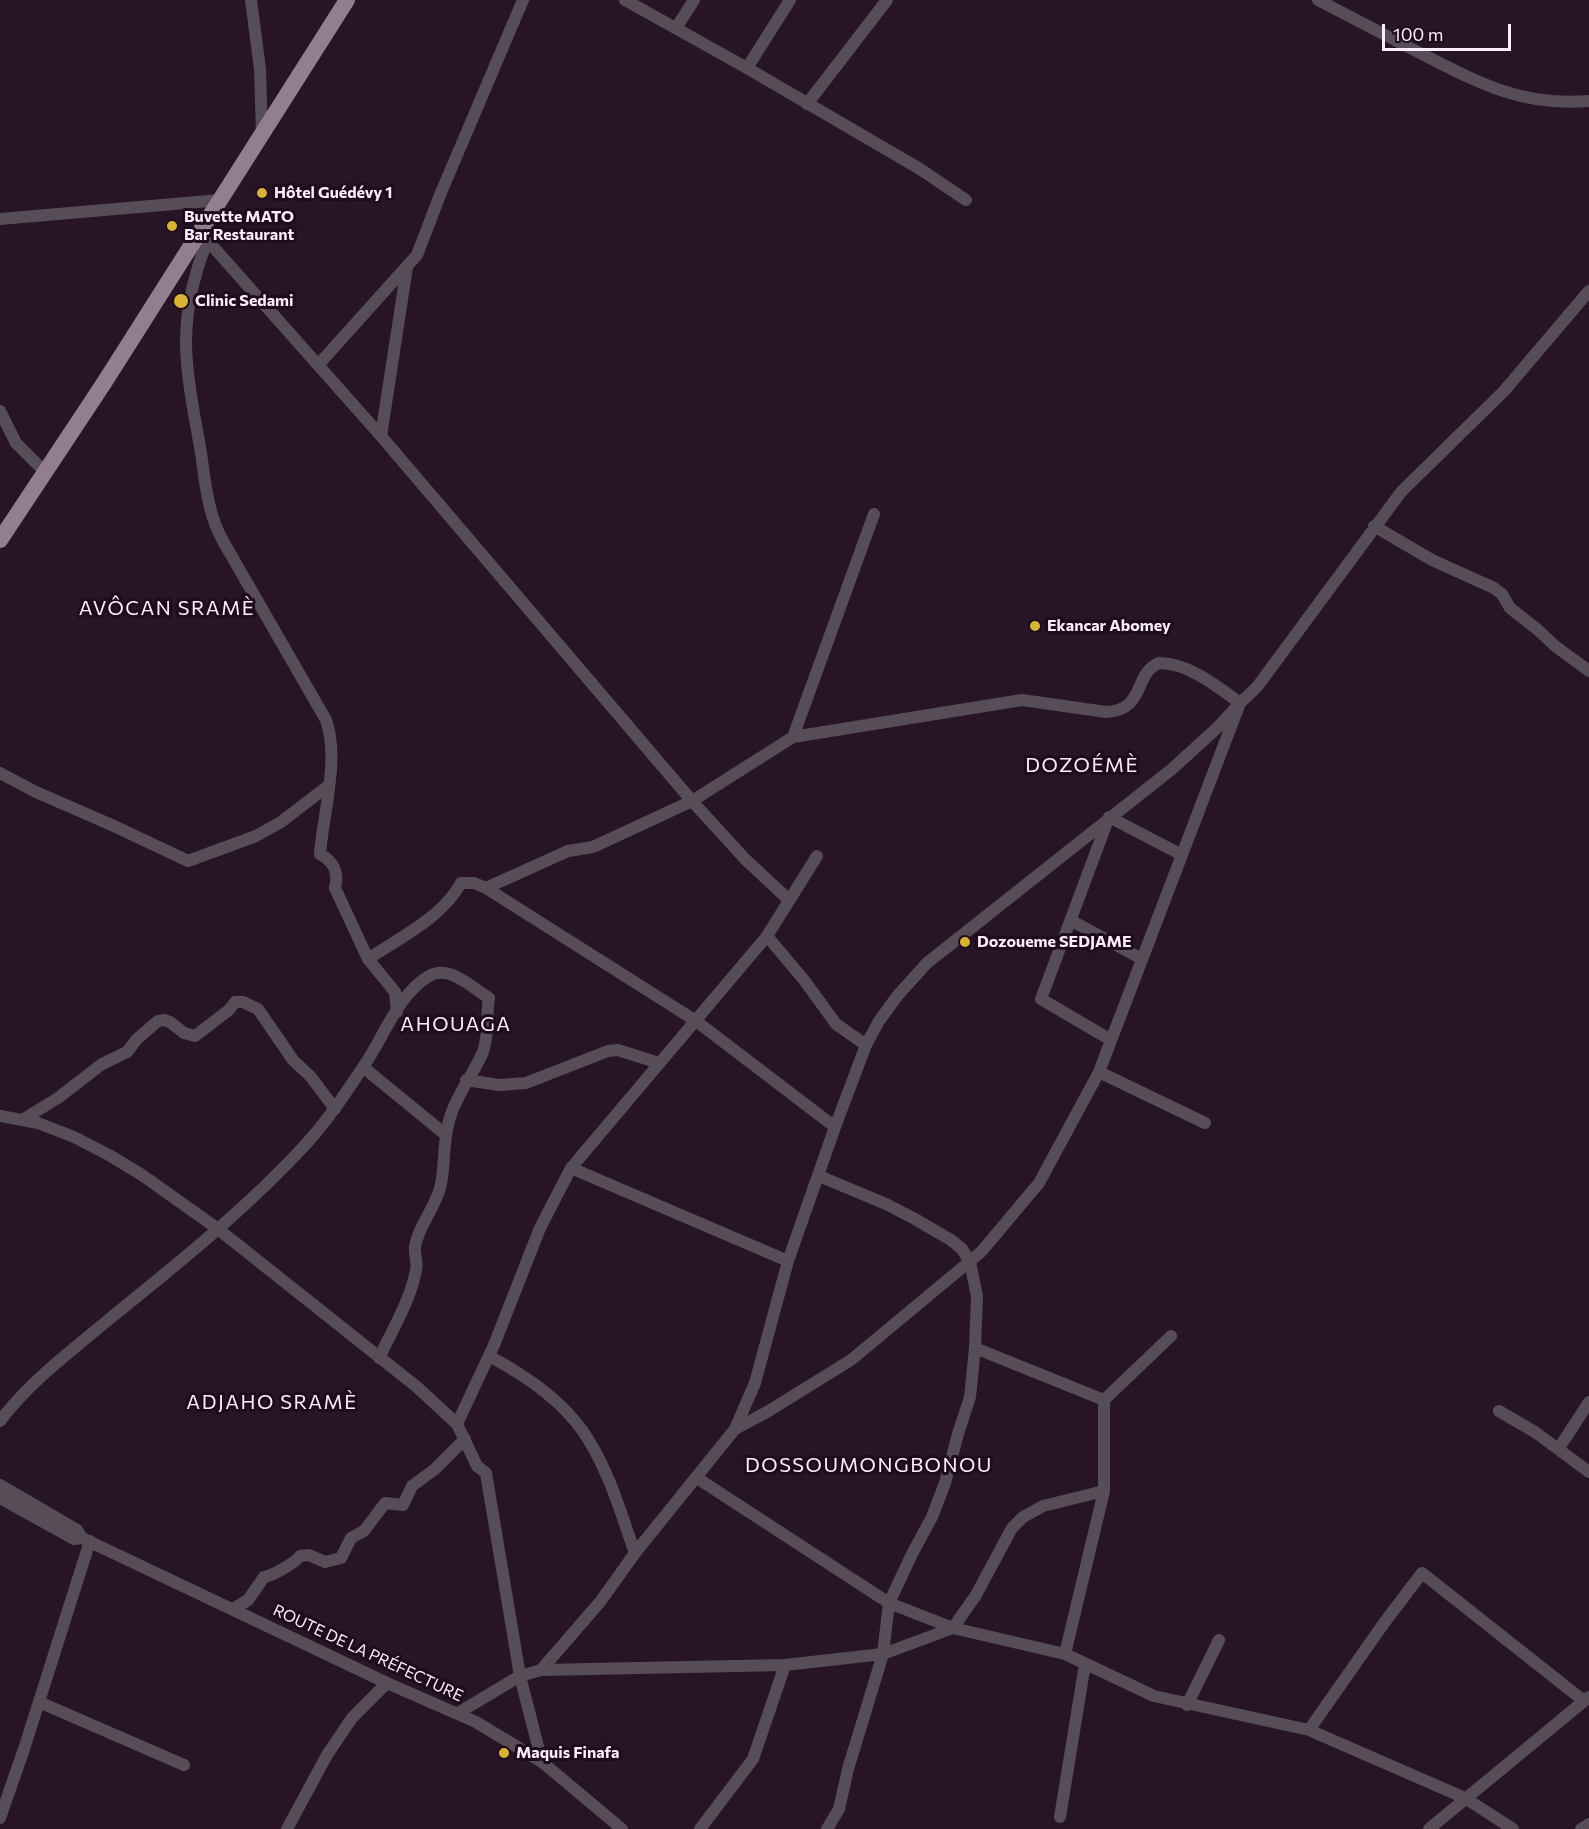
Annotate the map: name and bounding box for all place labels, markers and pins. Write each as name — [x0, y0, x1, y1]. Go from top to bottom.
place label: Hôtel Guédévy 1 — [274, 183, 393, 203]
marker: Hôtel Guédévy 1 — [255, 186, 269, 200]
place label: Buvette MATO Bar Restaurant — [184, 207, 294, 245]
marker: Buvette MATO Bar Restaurant — [165, 219, 179, 233]
place label: Clinic Sedami — [195, 291, 294, 311]
marker: Clinic Sedami — [172, 292, 190, 310]
place label: Ekancar Abomey — [1047, 616, 1171, 636]
marker: Ekancar Abomey — [1028, 619, 1042, 633]
place label: Dozoueme SEDJAME — [977, 932, 1131, 952]
marker: Dozoueme SEDJAME — [958, 935, 972, 949]
place label: Maquis Finafa — [516, 1743, 619, 1763]
marker: Maquis Finafa — [497, 1746, 511, 1760]

